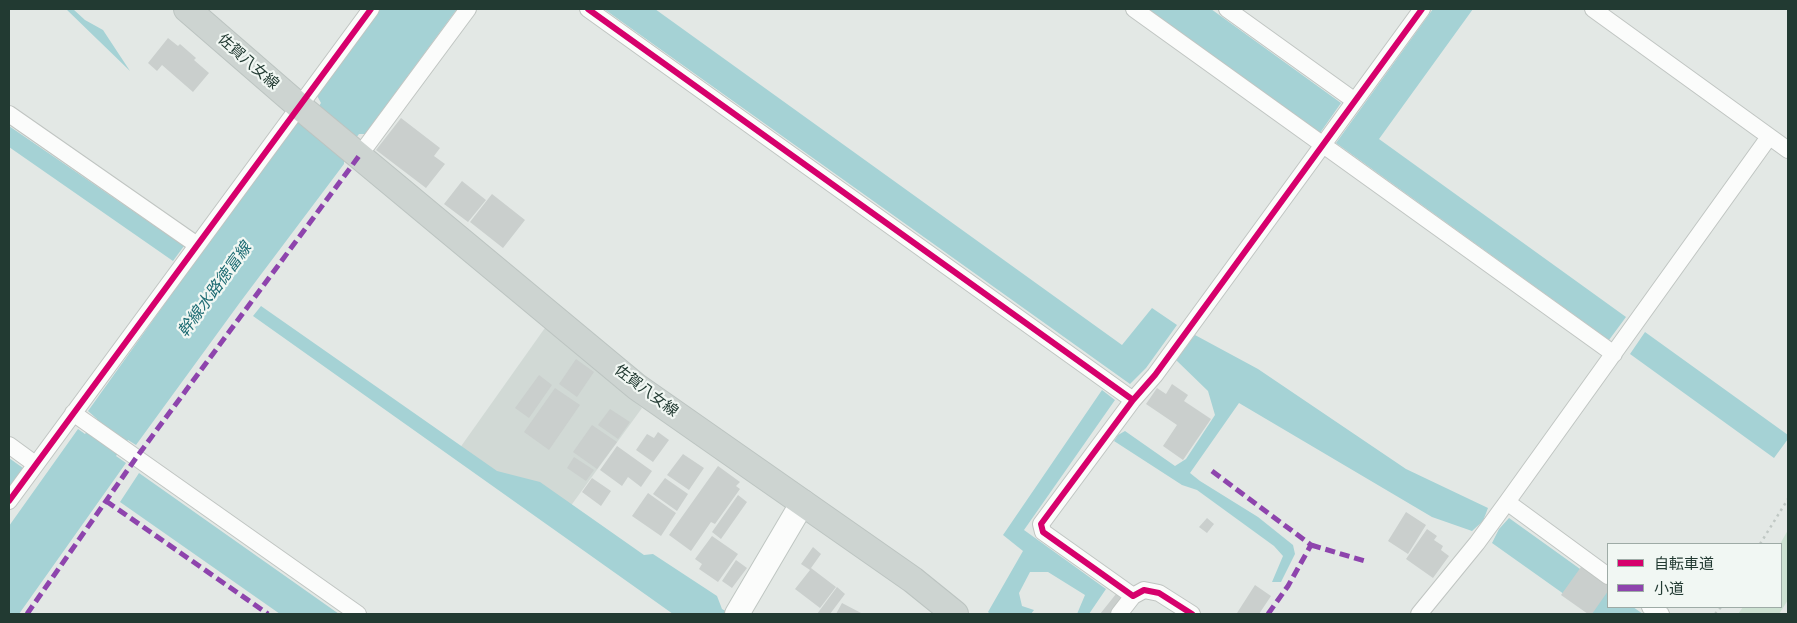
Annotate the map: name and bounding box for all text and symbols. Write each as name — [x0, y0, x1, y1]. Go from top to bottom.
street label: 佐賀八女線 — [214, 31, 282, 93]
water label: 幹線水路徳富線 — [174, 239, 256, 341]
street label: 佐賀八女線 — [611, 361, 681, 421]
legend — [1607, 543, 1782, 608]
text: 自転車道 — [1654, 553, 1714, 574]
text: 小道 — [1654, 578, 1684, 599]

